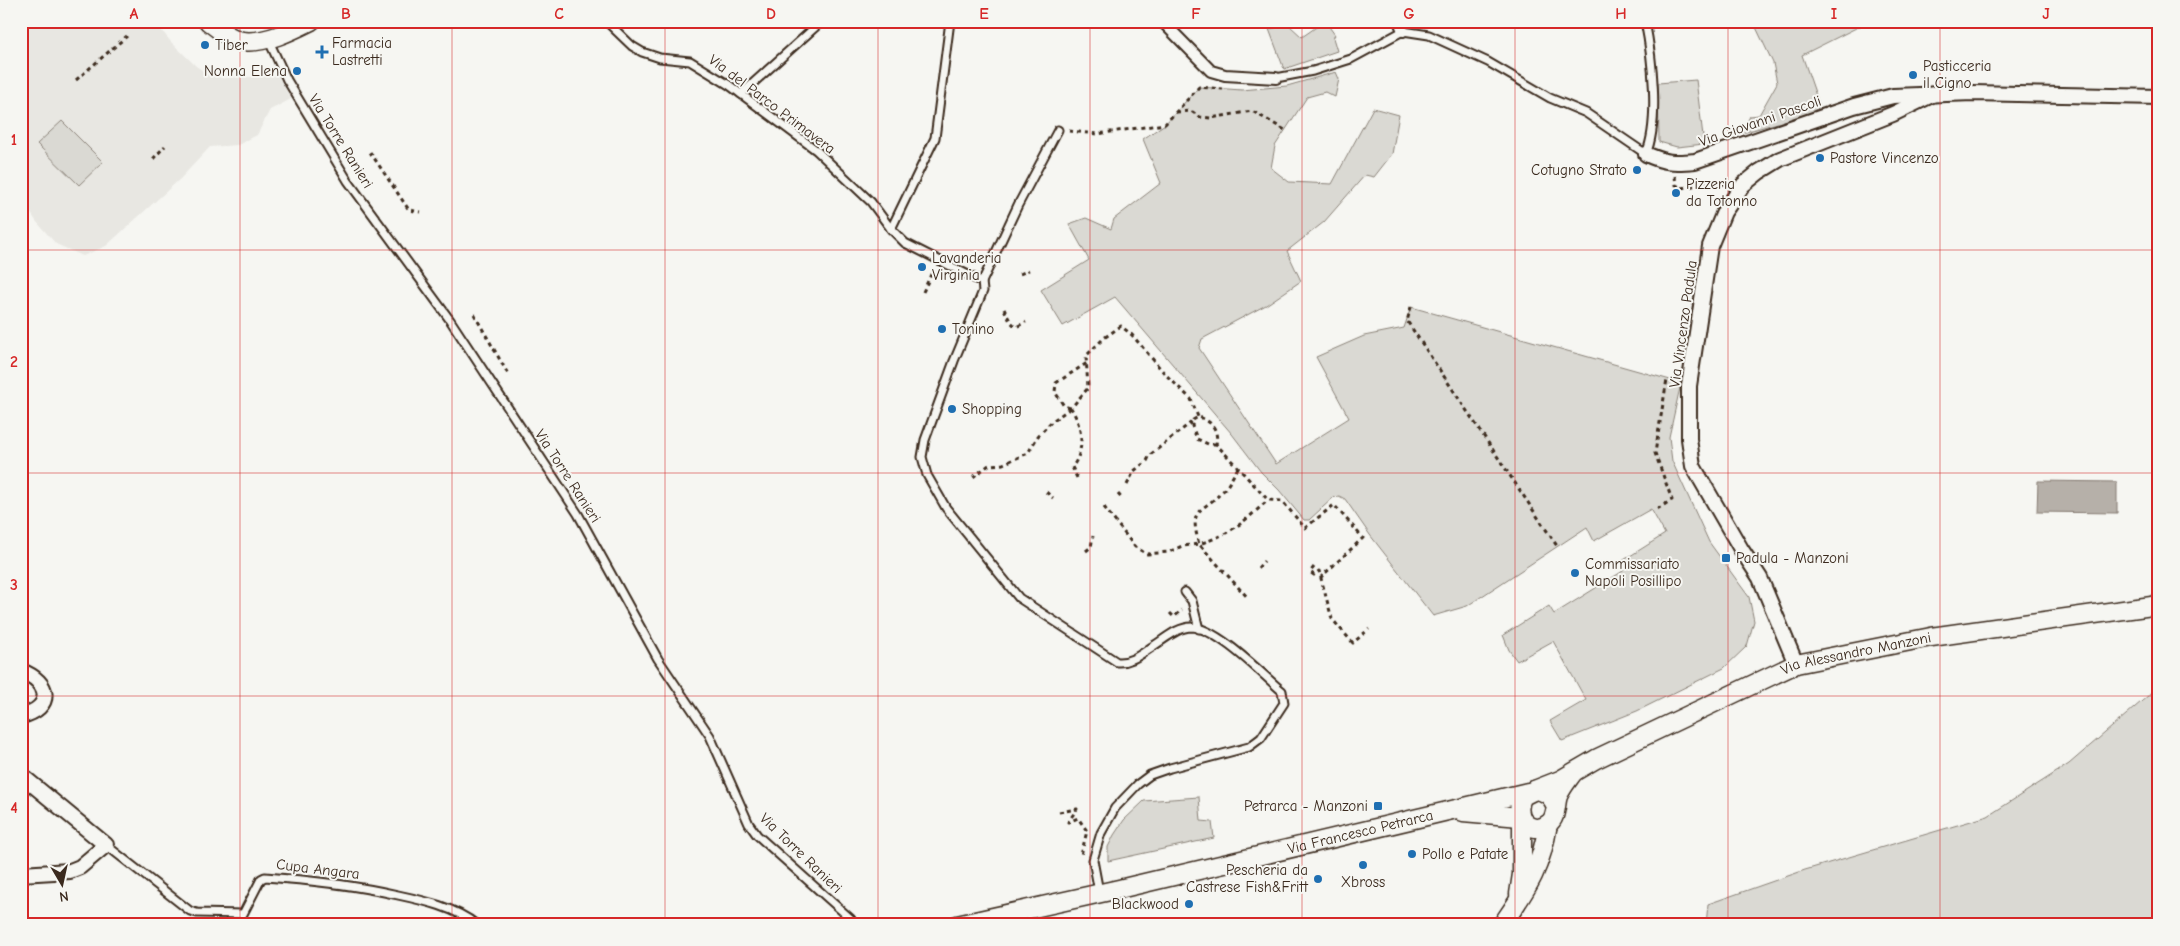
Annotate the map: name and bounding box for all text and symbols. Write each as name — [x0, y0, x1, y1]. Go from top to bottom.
text: A — [130, 5, 139, 23]
text: B — [341, 5, 351, 23]
text: C — [554, 5, 564, 23]
text: D — [766, 5, 776, 23]
text: E — [979, 5, 989, 23]
text: F — [1191, 5, 1201, 23]
text: G — [1403, 5, 1415, 23]
text: H — [1615, 5, 1627, 23]
text: I — [1831, 5, 1837, 23]
text: J — [2042, 5, 2050, 23]
place label: Farmacia Lastretti — [332, 34, 392, 69]
place label: Tiber — [215, 36, 248, 54]
marker: Tiber — [199, 39, 211, 51]
marker: Farmacia Lastretti — [316, 46, 328, 58]
street label: Via del Parco Primavera — [705, 50, 839, 158]
place label: Pasticceria il Cigno — [1923, 57, 1992, 92]
place label: Nonna Elena — [204, 62, 287, 80]
marker: Nonna Elena — [291, 65, 303, 77]
marker: Pasticceria il Cigno — [1907, 69, 1919, 81]
street label: Via Torre Ranieri — [305, 91, 377, 191]
street label: Via Giovanni Pascoli — [1696, 92, 1824, 150]
text: 1 — [11, 131, 17, 149]
place label: Pastore Vincenzo — [1830, 149, 1939, 167]
marker: Pastore Vincenzo — [1814, 152, 1826, 164]
place label: Cotugno Strato — [1531, 161, 1627, 179]
marker: Cotugno Strato — [1631, 164, 1643, 176]
place label: Pizzeria da Totonno — [1686, 175, 1757, 210]
marker: Pizzeria da Totonno — [1670, 187, 1682, 199]
place label: Lavanderia Virginia — [932, 249, 1002, 284]
street label: Via Vincenzo Padula — [1665, 259, 1701, 389]
marker: Lavanderia Virginia — [916, 261, 928, 273]
place label: Tonino — [952, 320, 994, 338]
marker: Tonino — [936, 323, 948, 335]
text: 2 — [10, 353, 18, 371]
place label: Shopping — [962, 400, 1022, 418]
marker: Shopping — [946, 403, 958, 415]
street label: Via Torre Ranieri — [531, 426, 605, 526]
place label: Padula - Manzoni — [1736, 549, 1849, 567]
marker: Padula - Manzoni — [1720, 552, 1732, 564]
place label: Commissariato Napoli Posillipo — [1585, 555, 1681, 590]
marker: Commissariato Napoli Posillipo — [1569, 567, 1581, 579]
text: 3 — [10, 576, 18, 594]
street label: Via Alessandro Manzoni — [1778, 628, 1933, 679]
place label: Petrarca - Manzoni — [1244, 797, 1368, 815]
text: 4 — [10, 799, 18, 817]
marker: Petrarca - Manzoni — [1372, 800, 1384, 812]
street label: Via Francesco Petrarca — [1286, 806, 1435, 858]
street label: Via Torre Ranieri — [756, 809, 846, 897]
place label: Pollo e Patate — [1422, 845, 1509, 863]
marker: Pollo e Patate — [1406, 848, 1418, 860]
street label: Cupa Angara — [275, 855, 361, 883]
north arrow — [38, 858, 88, 908]
marker: Xbross — [1357, 859, 1369, 871]
place label: Pescheria da Castrese Fish&Fritt — [1186, 861, 1309, 896]
marker: Pescheria da Castrese Fish&Fritt — [1312, 873, 1324, 885]
place label: Xbross — [1341, 873, 1385, 891]
text: N — [58, 887, 70, 905]
place label: Blackwood — [1112, 895, 1179, 913]
marker: Blackwood — [1183, 898, 1195, 910]

